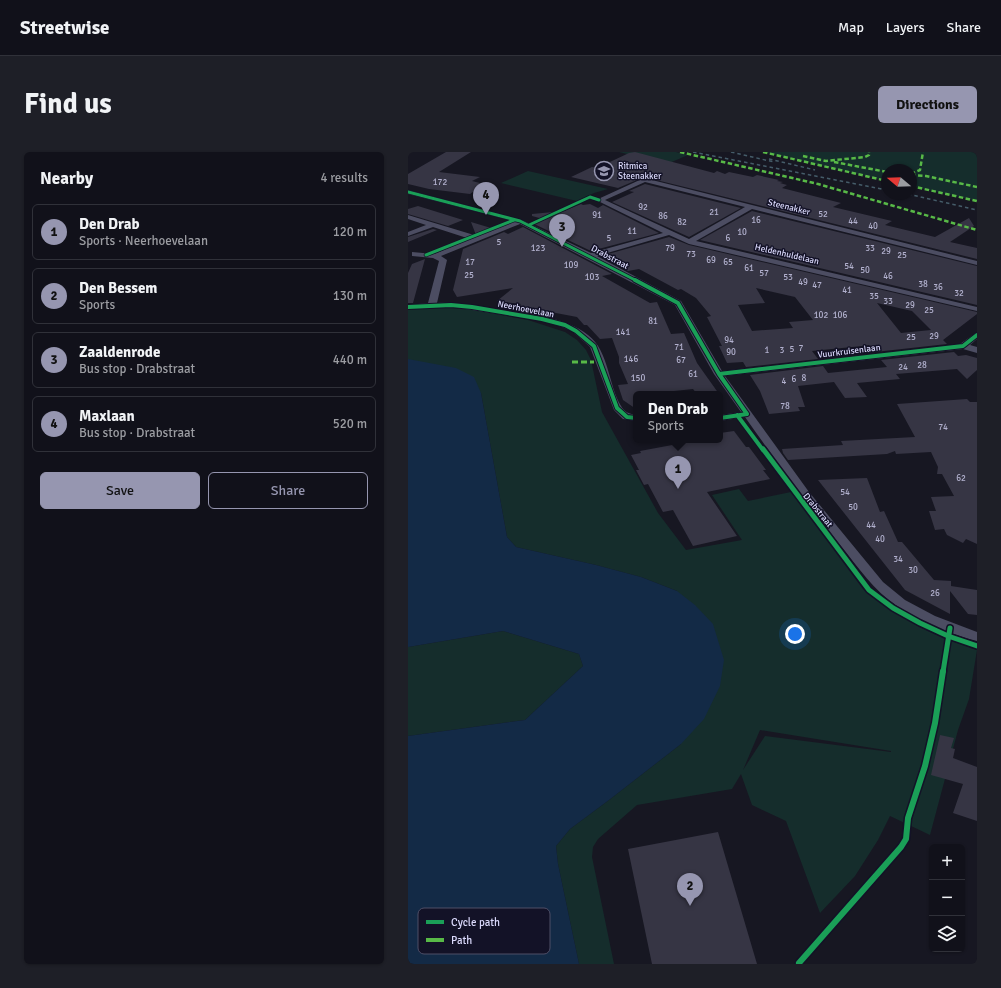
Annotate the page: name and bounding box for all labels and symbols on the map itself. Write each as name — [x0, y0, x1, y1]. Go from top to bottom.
school or university icon: Ritmica Steenakker — [593, 160, 615, 182]
place label: Ritmica Steenakker — [618, 161, 662, 182]
north arrow — [881, 164, 917, 200]
house number: 172 — [433, 177, 447, 188]
pin: 4 — [473, 182, 499, 215]
street label: Steenakker — [767, 197, 812, 218]
house number: 92 — [638, 202, 648, 213]
house number: 21 — [709, 207, 719, 218]
house number: 52 — [818, 209, 828, 220]
house number: 91 — [592, 210, 602, 221]
house number: 86 — [658, 211, 668, 222]
pin: 3 — [549, 214, 575, 247]
house number: 16 — [751, 215, 761, 226]
house number: 44 — [848, 216, 858, 227]
house number: 82 — [677, 217, 687, 228]
house number: 40 — [868, 221, 878, 232]
house number: 11 — [627, 226, 637, 237]
house number: 10 — [737, 227, 747, 238]
house number: 5 — [607, 233, 612, 244]
house number: 6 — [726, 233, 731, 244]
house number: 5 — [497, 237, 502, 248]
street label: Heldenhuldelaan — [754, 242, 820, 267]
house number: 123 — [531, 243, 545, 254]
street label: Drabstraat — [589, 243, 630, 272]
house number: 79 — [665, 243, 675, 254]
house number: 33 — [865, 243, 875, 254]
house number: 29 — [881, 246, 891, 257]
house number: 73 — [686, 249, 696, 260]
house number: 25 — [897, 250, 907, 261]
house number: 69 — [706, 255, 716, 266]
house number: 17 — [465, 257, 475, 268]
house number: 65 — [723, 257, 733, 268]
house number: 109 — [564, 260, 578, 271]
house number: 54 — [844, 261, 854, 272]
house number: 61 — [744, 263, 754, 274]
house number: 50 — [860, 265, 870, 276]
house number: 57 — [759, 268, 769, 279]
house number: 25 — [464, 270, 474, 281]
house number: 46 — [883, 271, 893, 282]
house number: 103 — [585, 272, 599, 283]
house number: 53 — [783, 272, 793, 283]
house number: 49 — [798, 277, 808, 288]
house number: 38 — [918, 279, 928, 290]
house number: 47 — [812, 280, 822, 291]
house number: 36 — [933, 282, 943, 293]
house number: 41 — [842, 285, 852, 296]
house number: 32 — [954, 288, 964, 299]
house number: 35 — [869, 291, 879, 302]
house number: 33 — [883, 296, 893, 307]
street label: Neerhoevelaan — [497, 299, 555, 320]
house number: 29 — [905, 300, 915, 311]
house number: 25 — [924, 305, 934, 316]
house number: 102 — [814, 310, 828, 321]
house number: 106 — [833, 310, 847, 321]
house number: 81 — [648, 316, 658, 327]
house number: 141 — [616, 327, 630, 338]
house number: 29 — [929, 331, 939, 342]
house number: 25 — [906, 332, 916, 343]
house number: 94 — [724, 335, 734, 346]
house number: 71 — [674, 342, 684, 353]
street label: Vuurkruisenlaan — [817, 342, 881, 361]
house number: 7 — [799, 343, 804, 354]
house number: 5 — [790, 344, 795, 355]
house number: 1 — [765, 345, 770, 356]
house number: 3 — [780, 345, 785, 356]
house number: 90 — [726, 347, 736, 358]
house number: 146 — [624, 354, 638, 365]
house number: 67 — [676, 355, 686, 366]
house number: 28 — [917, 360, 927, 371]
house number: 24 — [898, 362, 908, 373]
house number: 61 — [688, 369, 698, 380]
house number: 150 — [631, 373, 645, 384]
house number: 8 — [802, 373, 807, 384]
house number: 6 — [792, 374, 797, 385]
house number: 4 — [782, 376, 787, 387]
house number: 78 — [780, 401, 790, 412]
house number: 74 — [938, 422, 948, 433]
pin: 1 — [665, 456, 691, 489]
house number: 62 — [956, 473, 966, 484]
house number: 54 — [840, 487, 850, 498]
street label: Drabstraat — [800, 491, 835, 530]
house number: 50 — [848, 502, 858, 513]
house number: 44 — [866, 520, 876, 531]
house number: 40 — [875, 534, 885, 545]
house number: 34 — [893, 554, 903, 565]
house number: 30 — [908, 565, 918, 576]
house number: 26 — [930, 588, 940, 599]
your location — [785, 624, 805, 644]
pin: 2 — [677, 873, 703, 906]
legend — [418, 908, 550, 954]
text: Cycle path — [451, 916, 500, 929]
text: Path — [451, 934, 472, 947]

